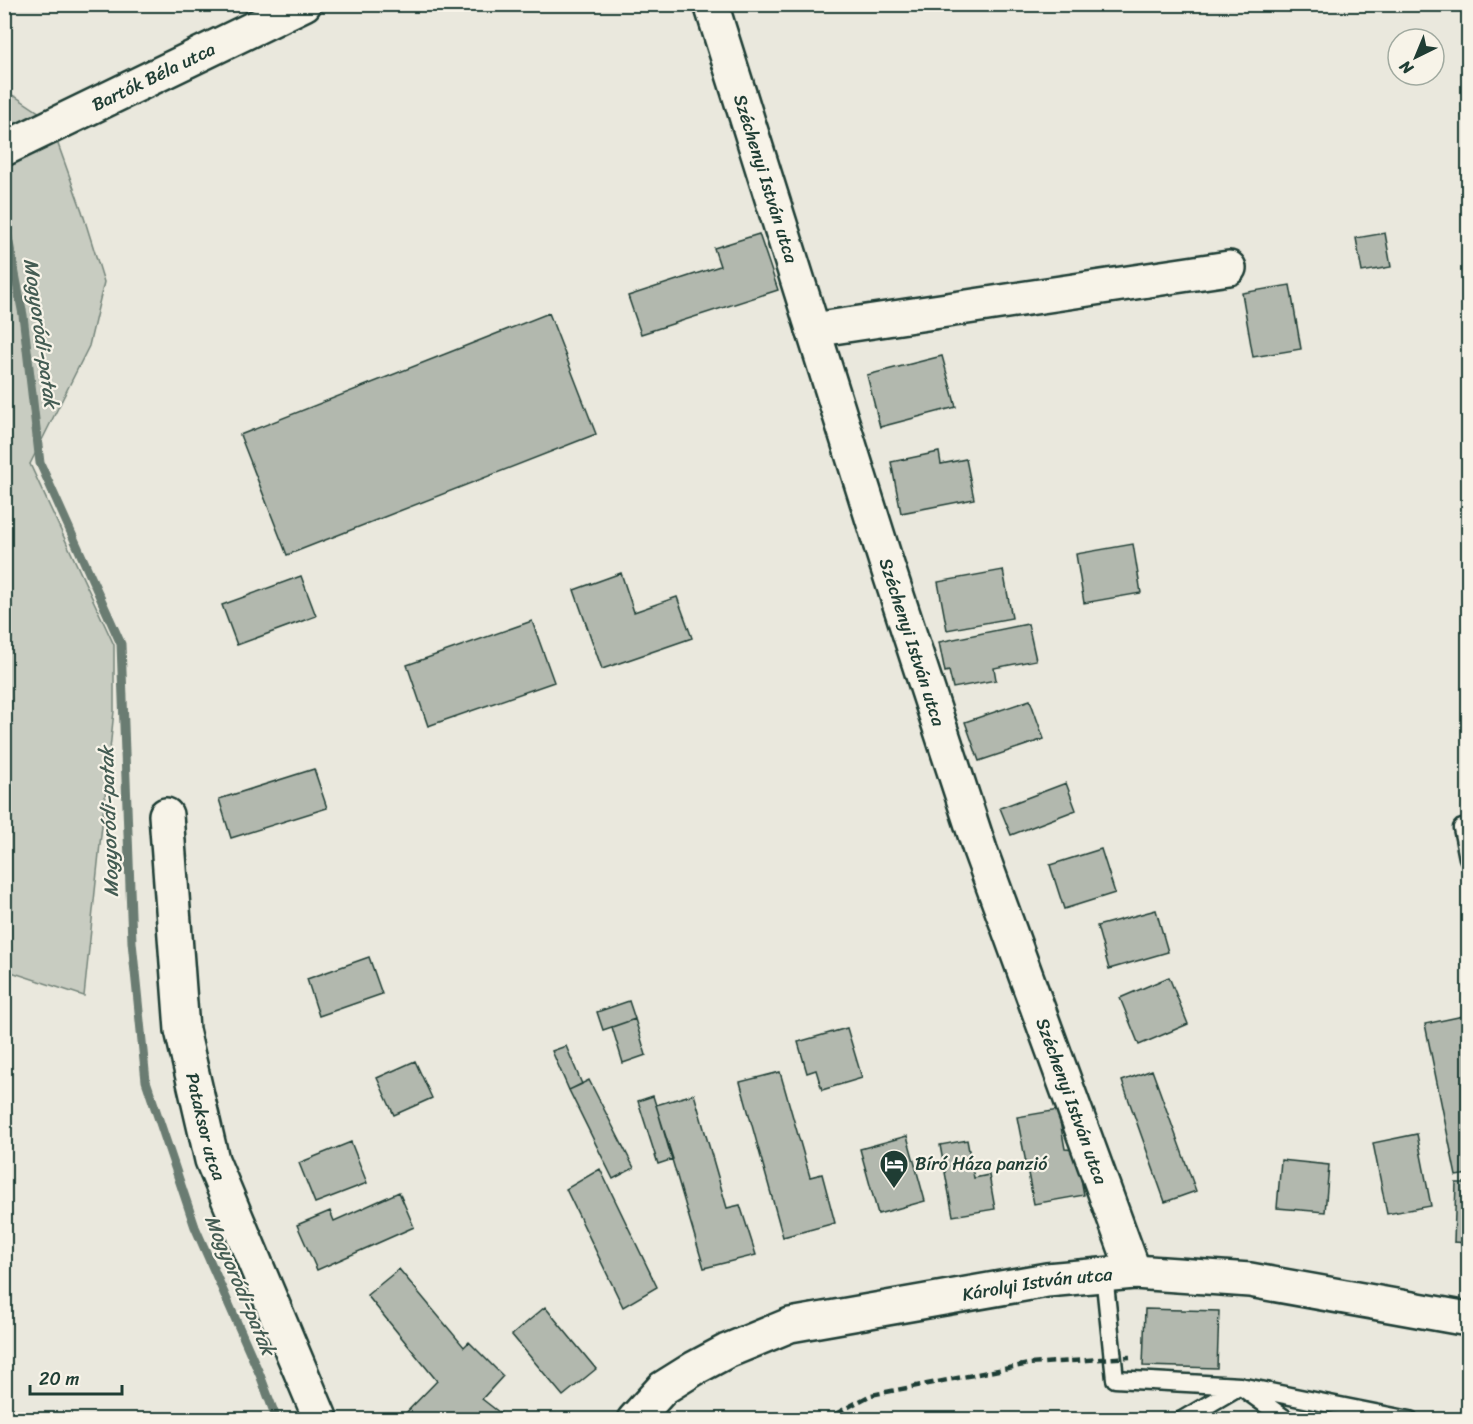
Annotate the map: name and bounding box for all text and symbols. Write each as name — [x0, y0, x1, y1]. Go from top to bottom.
north arrow — [1386, 27, 1446, 87]
street label: Bartók Béla utca — [86, 33, 221, 120]
text: N — [1392, 53, 1421, 83]
street label: Széchenyi István utca — [724, 90, 808, 268]
water label: Mogyoródi-patak — [13, 256, 69, 412]
street label: Széchenyi István utca — [870, 554, 955, 731]
water label: Mogyoródi-patak — [89, 744, 129, 898]
street label: Széchenyi István utca — [1027, 1013, 1117, 1190]
street label: Pataksor utca — [176, 1069, 235, 1187]
hotel icon: Bíró Háza panzió — [878, 1148, 910, 1190]
place label: Bíró Háza panzió — [915, 1148, 1048, 1180]
water label: Mogyoródi-patak — [195, 1209, 286, 1363]
street label: Károlyi István utca — [960, 1258, 1115, 1311]
scale bar — [30, 1358, 122, 1396]
text: 20 m — [39, 1363, 79, 1395]

